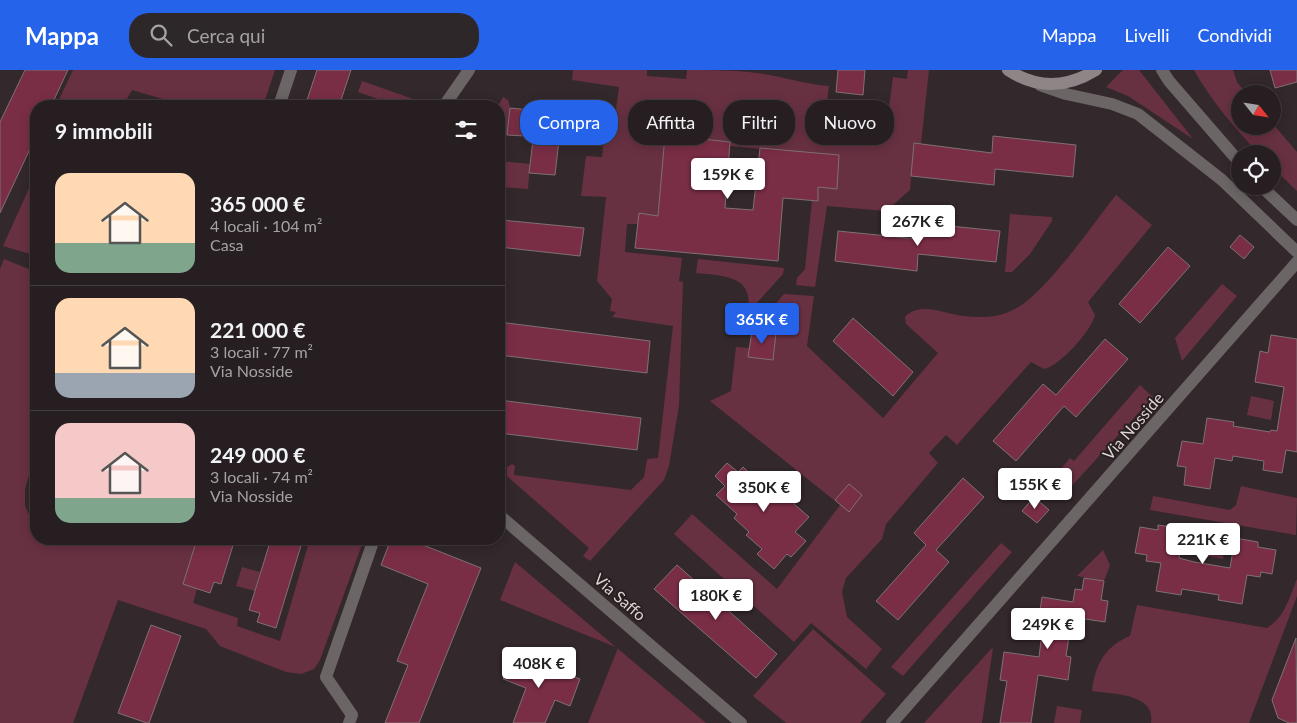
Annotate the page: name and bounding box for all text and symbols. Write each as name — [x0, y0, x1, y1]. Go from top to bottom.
search box — [129, 13, 479, 58]
text: Mappa — [25, 21, 99, 50]
icon: search — [147, 21, 175, 49]
text: Cerca qui — [187, 24, 265, 47]
text: Mappa — [1042, 24, 1097, 46]
text: Livelli — [1125, 24, 1169, 46]
text: Condividi — [1197, 24, 1272, 46]
north arrow — [1231, 85, 1281, 135]
map controls — [1231, 85, 1281, 195]
chip: Compra — [520, 100, 618, 145]
chip: Affitta — [628, 100, 713, 145]
chip: Filtri — [723, 100, 795, 145]
chip: Nuovo — [805, 100, 894, 145]
icon: filters — [452, 116, 480, 144]
text: 9 immobili — [55, 118, 153, 143]
button: locate — [1231, 145, 1281, 195]
pin: 159K € — [687, 158, 769, 200]
text: 159K € — [702, 164, 754, 183]
text: 365 000 € — [210, 191, 305, 216]
icon: home — [95, 193, 155, 253]
pin: 267K € — [877, 204, 959, 247]
text: 267K € — [892, 211, 944, 230]
text: 4 locali · 104 m² — [210, 216, 322, 235]
text: Casa — [210, 235, 244, 254]
pin: 365K € — [721, 302, 803, 345]
text: 365K € — [736, 309, 788, 328]
text: 221 000 € — [210, 317, 305, 342]
icon: home — [95, 318, 155, 378]
text: 3 locali · 77 m² — [210, 342, 313, 361]
text: Via Nosside — [210, 361, 293, 380]
street label: Via Nosside — [1098, 388, 1167, 463]
text: 249 000 € — [210, 442, 305, 467]
icon: home — [95, 443, 155, 503]
text: 3 locali · 74 m² — [210, 467, 313, 486]
pin: 155K € — [994, 468, 1076, 510]
pin: 350K € — [723, 470, 805, 513]
text: 155K € — [1009, 474, 1061, 493]
text: 350K € — [738, 477, 790, 496]
text: Via Nosside — [210, 486, 293, 505]
pin: 221K € — [1162, 522, 1244, 565]
text: 221K € — [1177, 529, 1229, 548]
street label: Via Saffo — [590, 569, 650, 624]
pin: 180K € — [675, 578, 757, 621]
text: 180K € — [690, 585, 742, 604]
pin: 249K € — [1007, 608, 1089, 650]
text: 249K € — [1022, 614, 1074, 633]
pin: 408K € — [498, 646, 580, 689]
text: 408K € — [513, 653, 565, 672]

